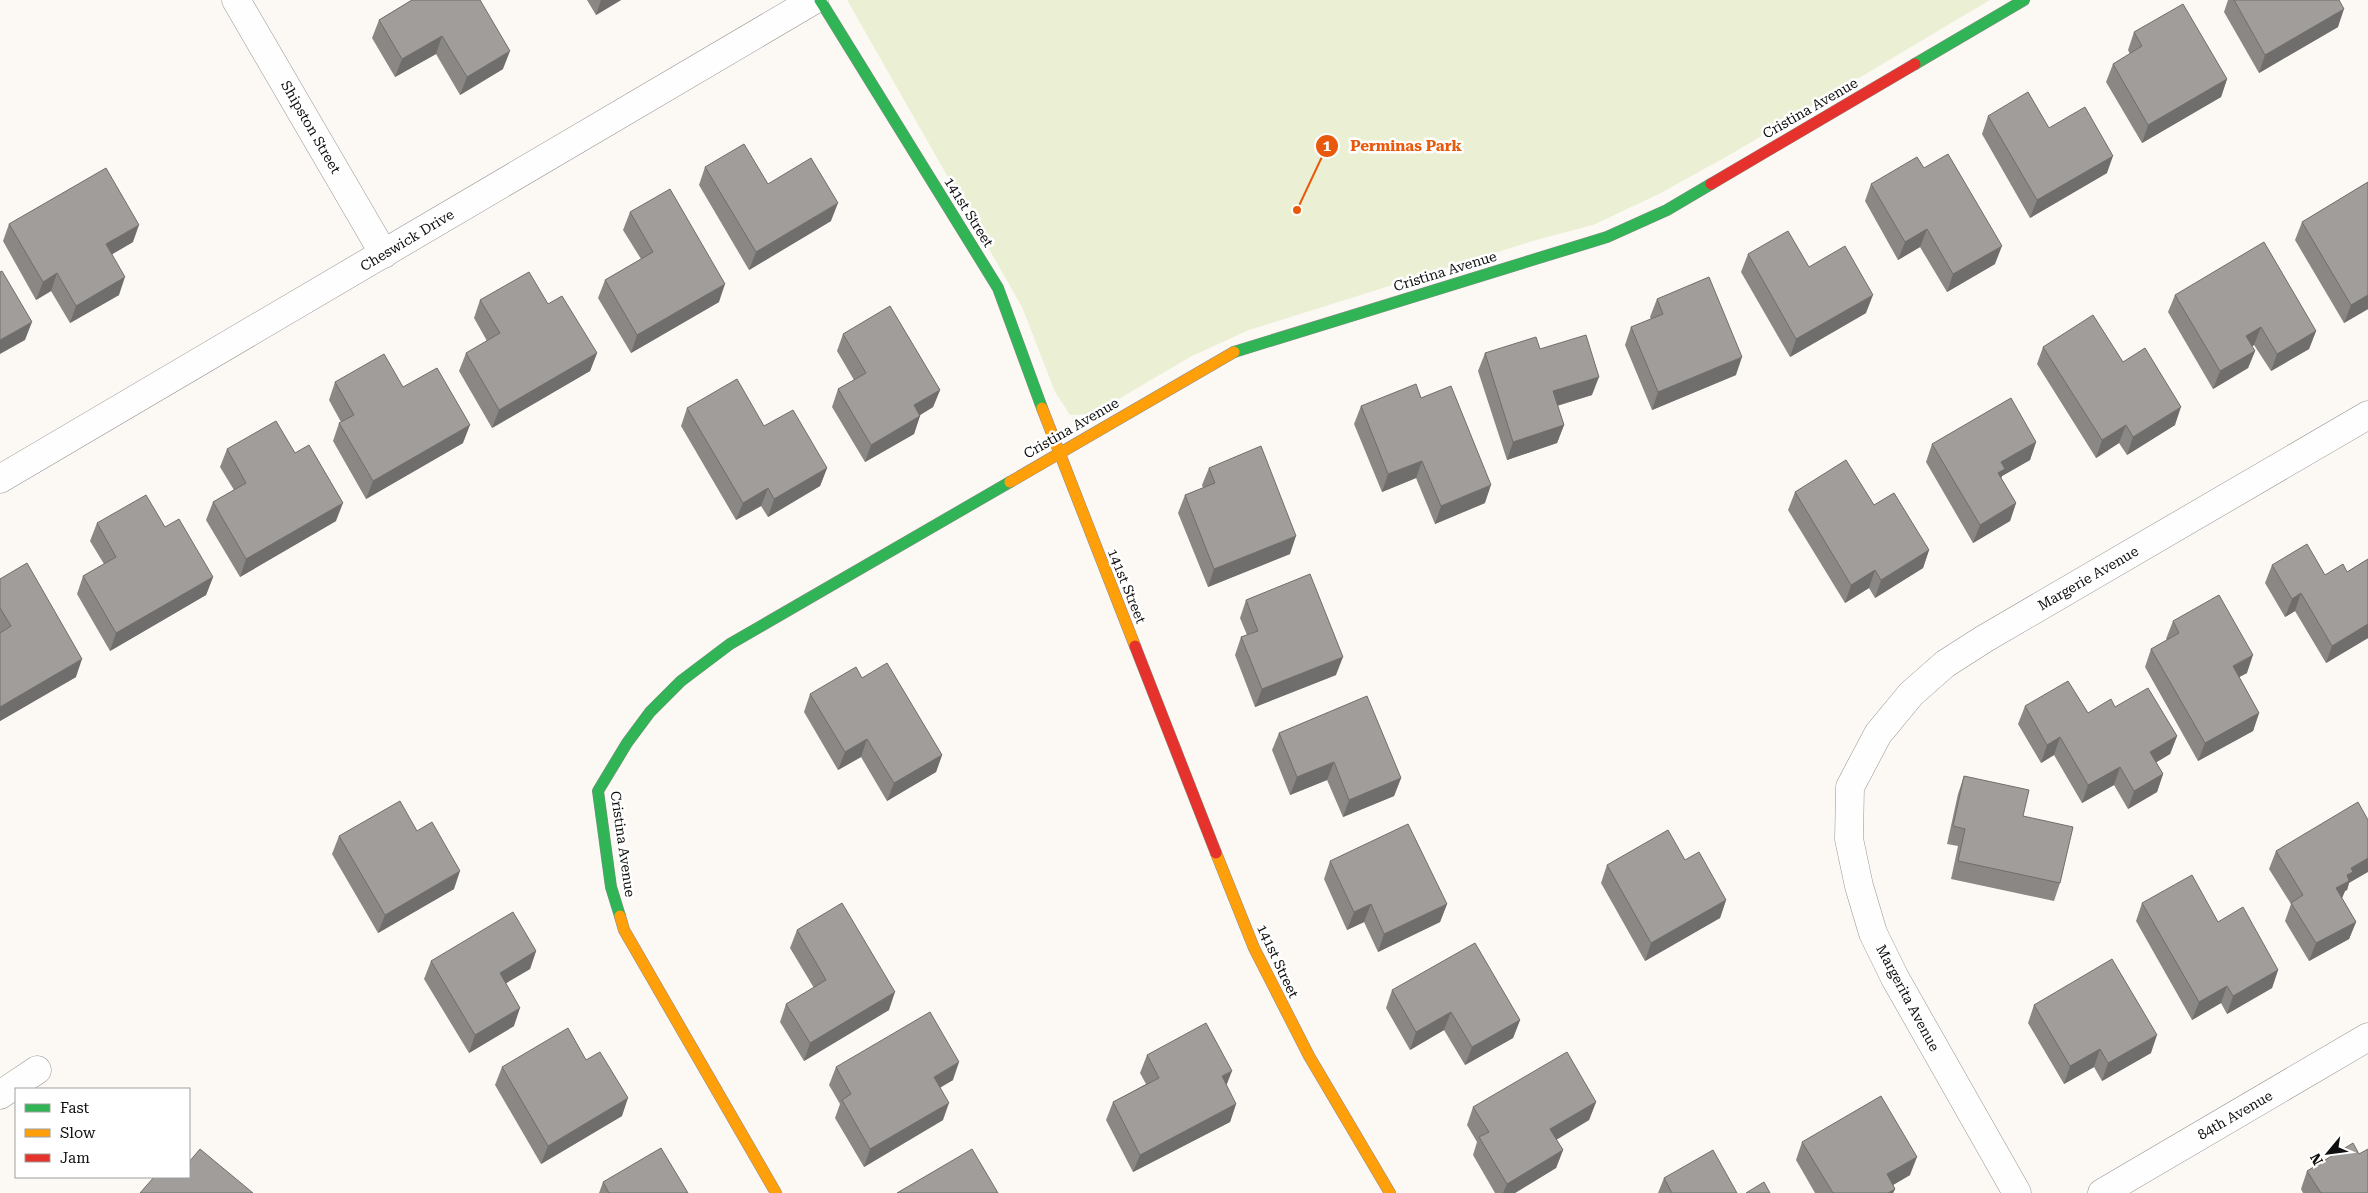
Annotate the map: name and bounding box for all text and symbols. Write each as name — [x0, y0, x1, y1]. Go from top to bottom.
street label: Cristina Avenue — [1760, 74, 1861, 142]
street label: Shipston Street — [278, 78, 344, 176]
callout: Perminas Park — [1315, 131, 1472, 161]
text: 1 — [1323, 137, 1332, 155]
text: Perminas Park — [1350, 137, 1462, 155]
street label: 141st Street — [941, 174, 997, 250]
street label: Cheswick Drive — [357, 206, 457, 274]
street label: Cristina Avenue — [1391, 248, 1499, 294]
street label: Cristina Avenue — [1021, 394, 1122, 462]
street label: Margerie Avenue — [2035, 543, 2141, 613]
street label: 141st Street — [1105, 546, 1149, 626]
street label: Cristina Avenue — [608, 790, 638, 898]
street label: 141st Street — [1254, 922, 1302, 1000]
street label: Margerita Avenue — [1873, 942, 1943, 1054]
street label: 84th Avenue — [2195, 1087, 2276, 1143]
legend — [15, 1088, 190, 1178]
text: Fast — [60, 1099, 90, 1117]
text: Slow — [60, 1124, 96, 1142]
north arrow — [2303, 1128, 2353, 1178]
text: Jam — [60, 1149, 90, 1167]
text: N — [2307, 1151, 2326, 1168]

